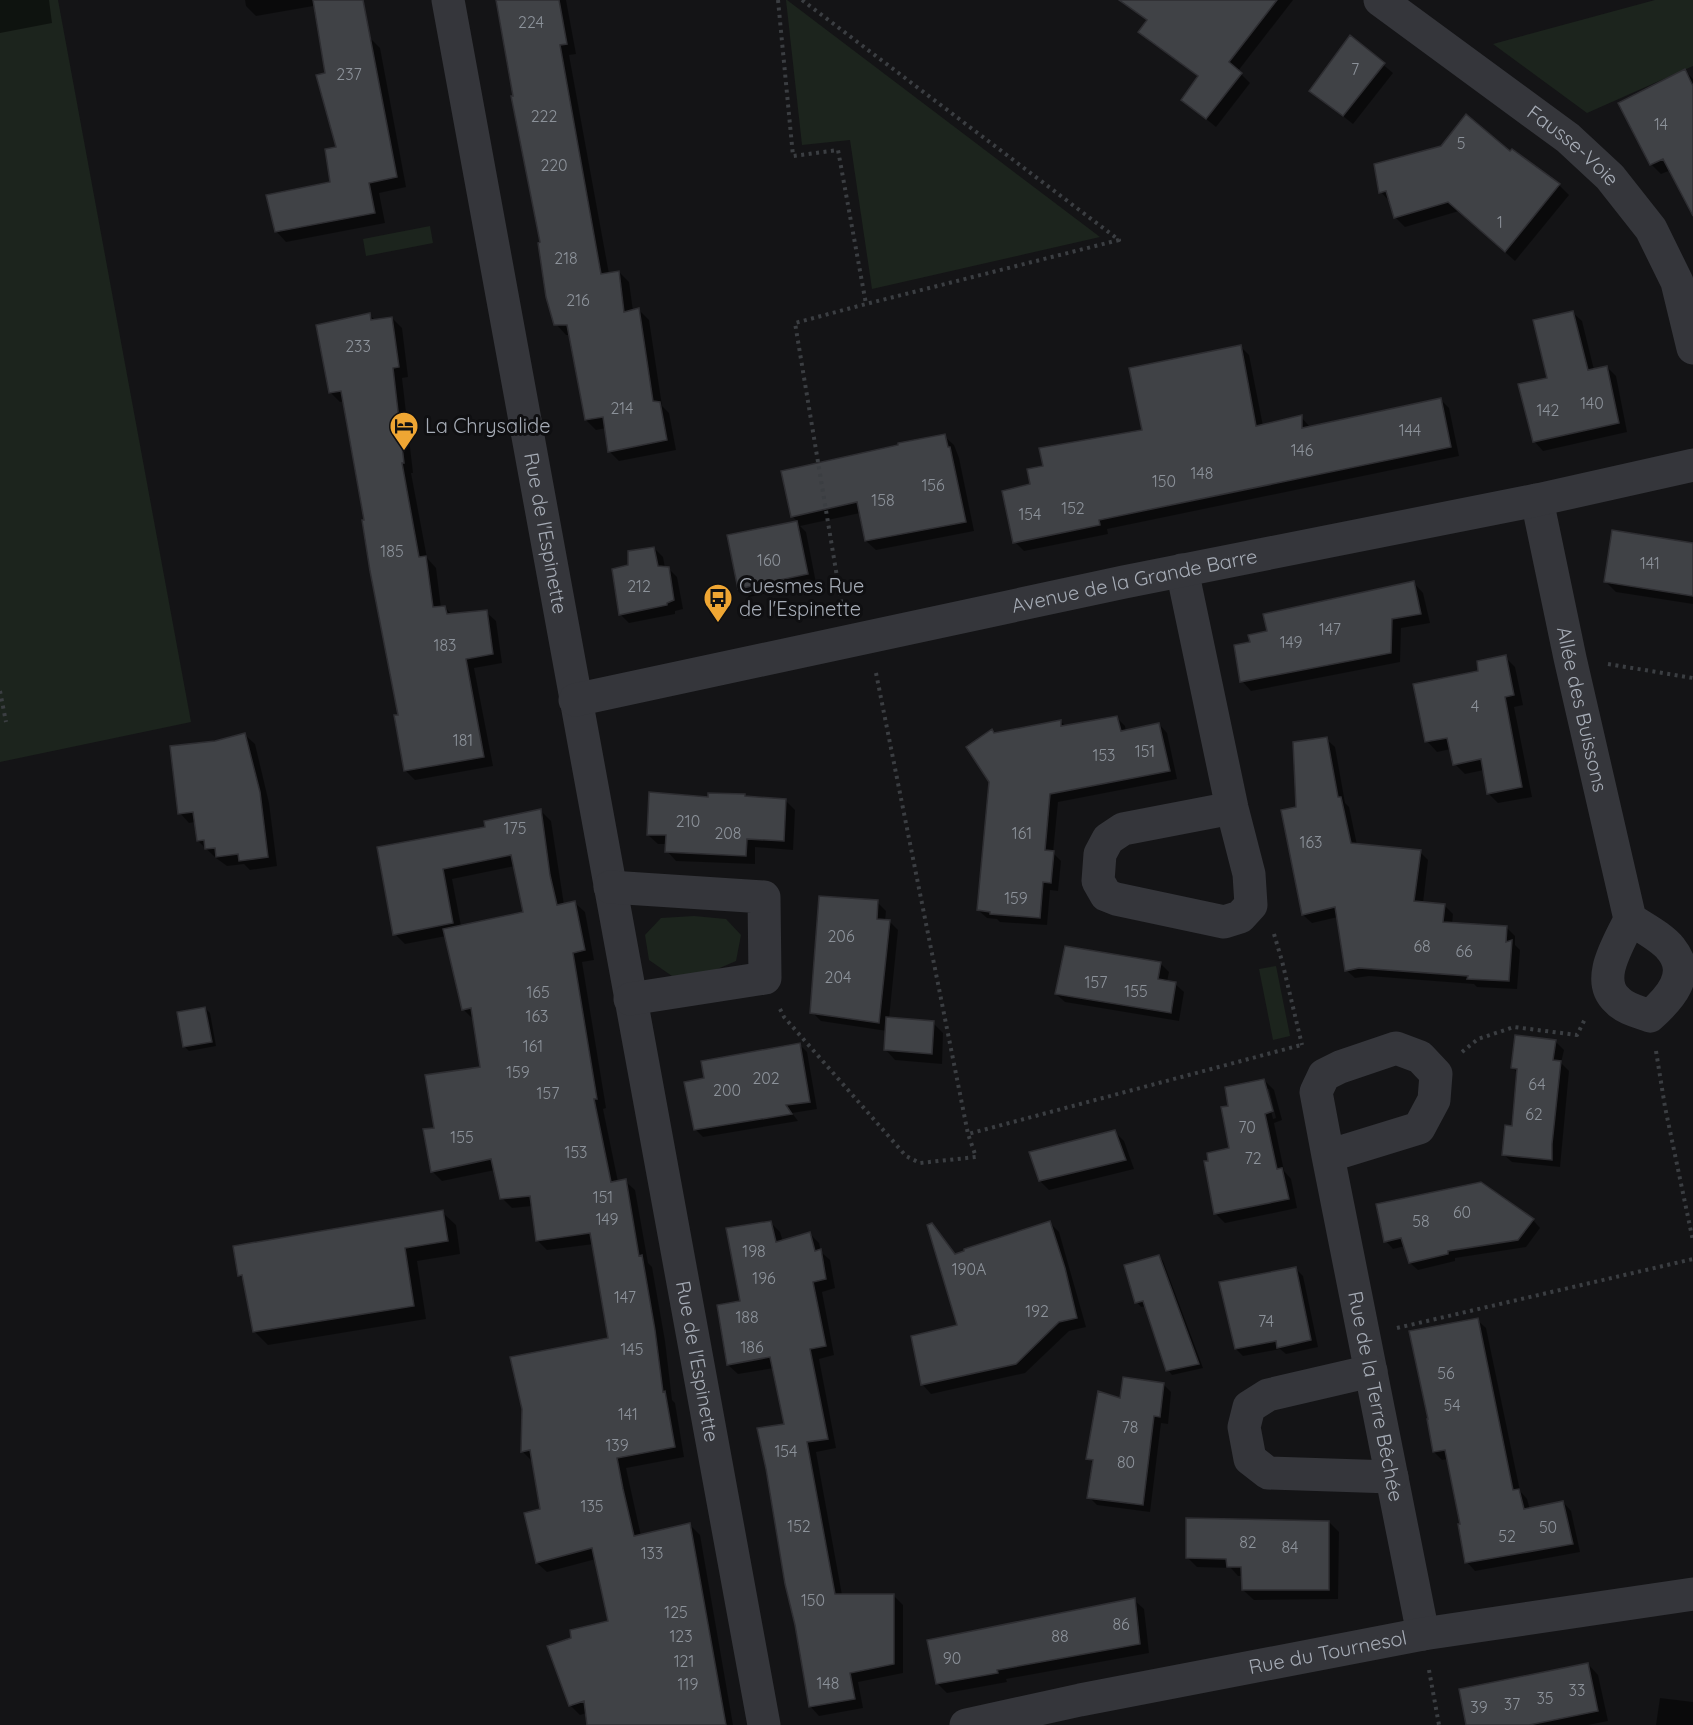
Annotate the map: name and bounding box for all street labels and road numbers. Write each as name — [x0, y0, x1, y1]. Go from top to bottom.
street label: Fausse-Voie — [1523, 99, 1625, 191]
street label: Rue de l'Espinette — [519, 450, 573, 616]
street label: Avenue de la Grande Barre — [1009, 543, 1259, 618]
street label: Allée des Buissons — [1552, 624, 1613, 794]
street label: Rue de l'Espinette — [671, 1279, 725, 1444]
street label: Rue de la Terre Bêchée — [1343, 1289, 1409, 1504]
street label: Rue du Tournesol — [1246, 1624, 1409, 1679]

